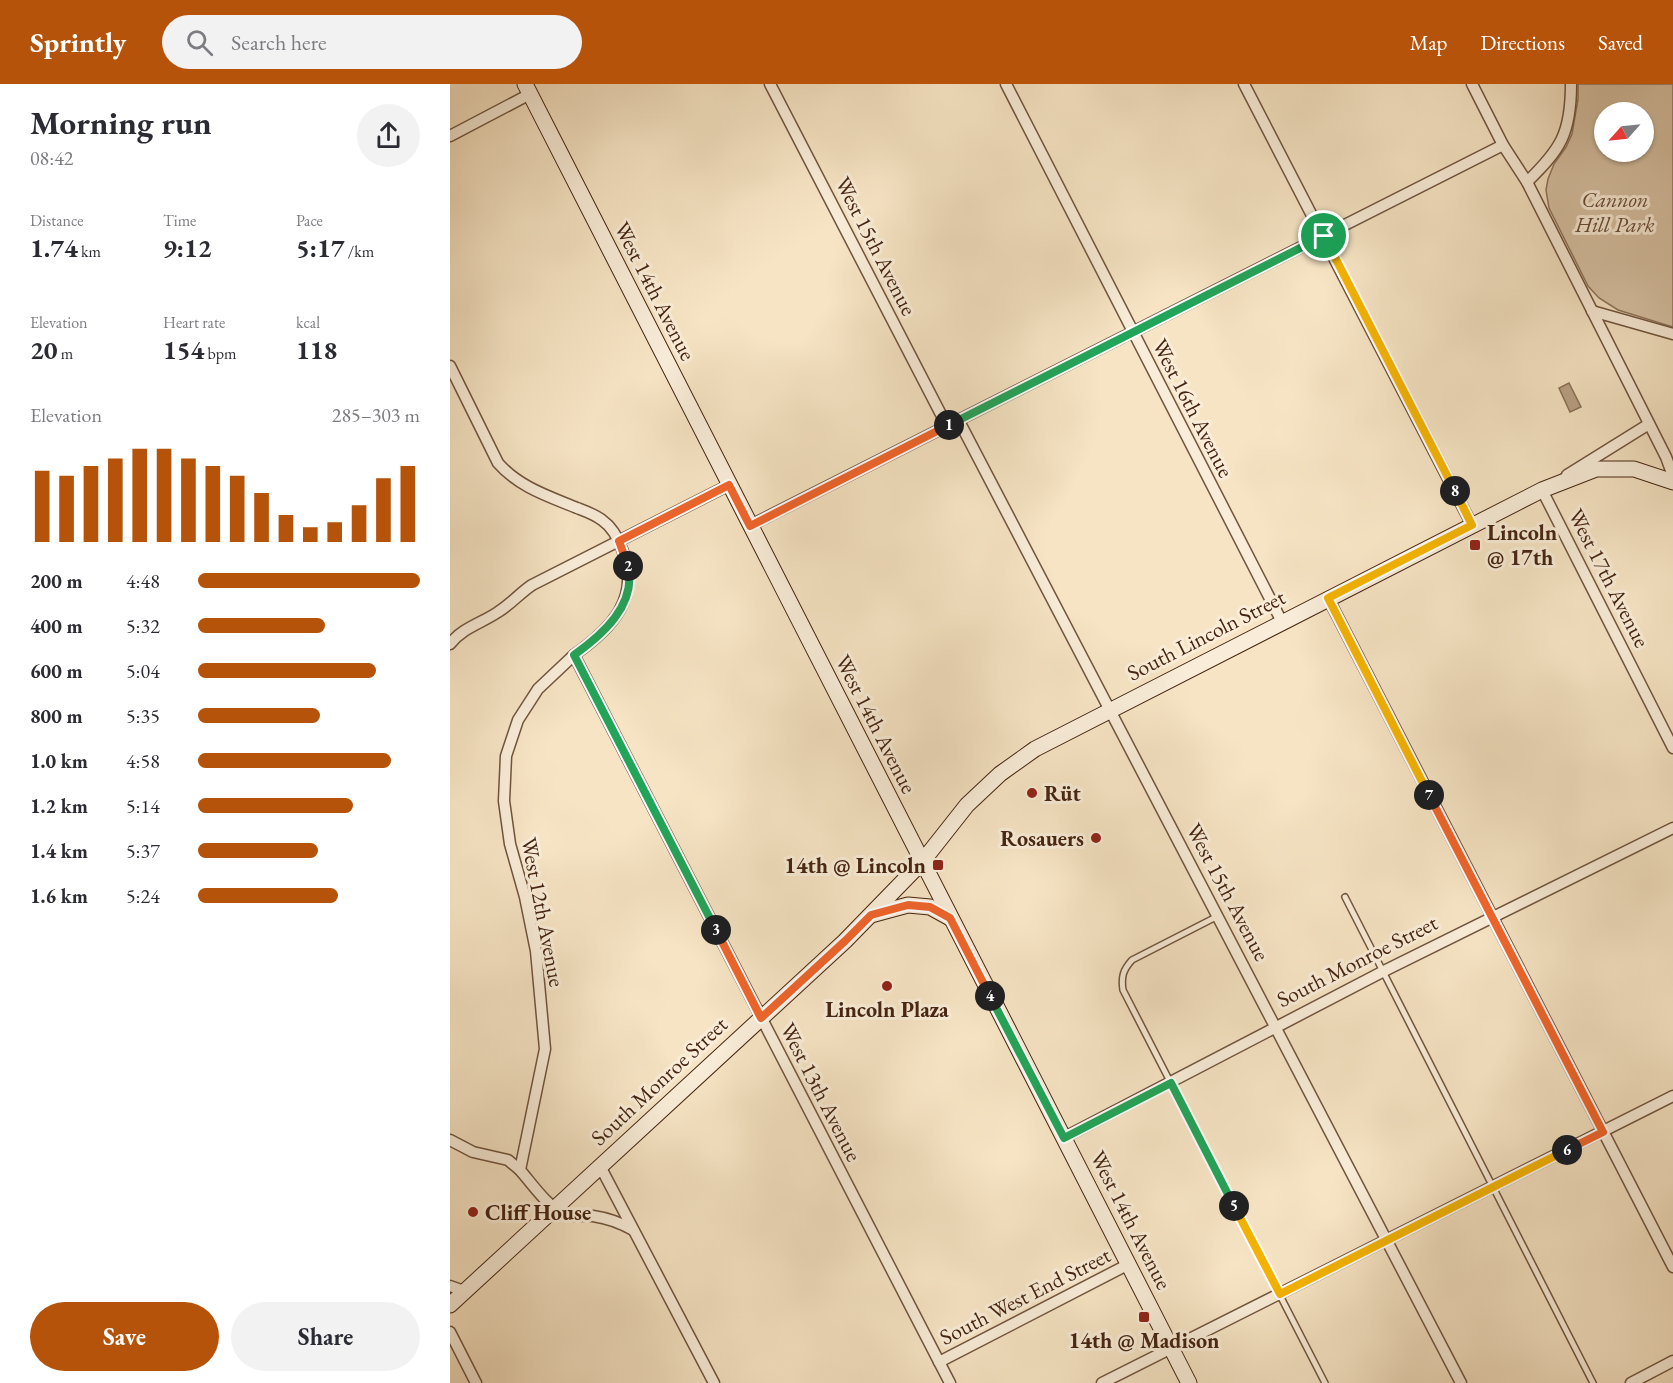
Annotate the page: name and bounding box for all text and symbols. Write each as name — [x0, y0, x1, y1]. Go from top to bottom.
search box — [162, 15, 582, 69]
text: Sprintly — [30, 24, 126, 60]
icon: search — [183, 26, 216, 59]
text: Search here — [231, 28, 327, 57]
text: Map — [1410, 29, 1447, 56]
text: Directions — [1480, 29, 1565, 56]
text: Saved — [1598, 29, 1643, 56]
text: Morning run — [30, 101, 212, 144]
north arrow — [1594, 102, 1654, 162]
map controls — [1594, 102, 1654, 162]
button: share — [357, 104, 420, 167]
text: 08:42 — [30, 145, 73, 171]
street label: West 15th Avenue — [829, 172, 924, 321]
park label: Cannon Hill Park — [1574, 185, 1655, 239]
text: Distance — [30, 210, 83, 231]
text: Time — [163, 210, 196, 231]
text: Pace — [296, 210, 323, 231]
pin — [1298, 210, 1349, 261]
street label: West 14th Avenue — [608, 217, 703, 366]
icon: arrive — [1307, 219, 1340, 252]
text: 1.74 — [30, 231, 78, 265]
text: 9:12 — [163, 231, 212, 265]
text: 5:17 — [296, 231, 345, 265]
text: km — [78, 241, 101, 262]
text: /km — [345, 241, 374, 262]
text: Elevation — [30, 312, 88, 333]
text: Heart rate — [163, 312, 225, 333]
text: kcal — [296, 312, 320, 333]
text: 20 — [30, 333, 58, 367]
text: 154 — [163, 333, 204, 367]
text: 118 — [296, 333, 337, 367]
street label: West 16th Avenue — [1146, 334, 1241, 483]
text: m — [58, 343, 73, 364]
text: bpm — [204, 343, 236, 364]
text: Elevation — [30, 402, 102, 428]
text: 285–303 m — [332, 402, 420, 428]
pin: 1 — [934, 410, 964, 440]
text: 1 — [945, 414, 953, 435]
pin: 8 — [1440, 476, 1470, 506]
text: 8 — [1451, 480, 1459, 501]
street label: West 17th Avenue — [1562, 504, 1657, 653]
place label: Lincoln @ 17th — [1487, 518, 1558, 572]
marker: Lincoln @ 17th — [1468, 538, 1482, 552]
pin: 2 — [613, 551, 643, 581]
text: 2 — [624, 555, 632, 576]
text: 200 m — [30, 568, 83, 594]
text: 4:48 — [126, 568, 160, 594]
street label: South Lincoln Street — [1122, 583, 1290, 687]
text: 400 m — [30, 613, 83, 639]
text: 5:32 — [126, 613, 160, 639]
street label: West 14th Avenue — [829, 650, 924, 799]
text: 600 m — [30, 658, 83, 684]
text: 5:04 — [126, 658, 160, 684]
text: 800 m — [30, 703, 83, 729]
text: 5:35 — [126, 703, 160, 729]
text: 1.0 km — [30, 748, 88, 774]
text: 4:58 — [126, 748, 160, 774]
place label: Rüt — [1044, 779, 1081, 808]
pin: 7 — [1414, 780, 1444, 810]
text: 7 — [1425, 784, 1433, 805]
marker: Rüt — [1025, 786, 1039, 800]
text: 1.2 km — [30, 793, 88, 819]
text: 5:14 — [126, 793, 160, 819]
street label: West 15th Avenue — [1180, 818, 1277, 966]
place label: Rosauers — [1000, 824, 1084, 853]
marker: Rosauers — [1089, 831, 1103, 845]
street label: West 12th Avenue — [514, 835, 572, 990]
text: 1.4 km — [30, 838, 88, 864]
text: 5:37 — [126, 838, 160, 864]
place label: 14th @ Lincoln — [784, 851, 927, 880]
marker: 14th @ Lincoln — [931, 858, 945, 872]
text: 1.6 km — [30, 883, 88, 909]
text: 5:24 — [126, 883, 160, 909]
street label: South Monroe Street — [1272, 908, 1442, 1014]
pin: 3 — [701, 915, 731, 945]
text: 3 — [712, 919, 720, 940]
marker: Lincoln Plaza — [880, 979, 894, 993]
pin: 4 — [975, 981, 1005, 1011]
text: 4 — [986, 985, 994, 1006]
place label: Lincoln Plaza — [825, 995, 949, 1024]
street label: South Monroe Street — [584, 1010, 734, 1152]
street label: West 13th Avenue — [774, 1018, 869, 1167]
pin: 6 — [1552, 1135, 1582, 1165]
text: 6 — [1563, 1139, 1571, 1160]
street label: West 14th Avenue — [1084, 1146, 1179, 1295]
pin: 5 — [1219, 1191, 1249, 1221]
text: 5 — [1230, 1195, 1238, 1216]
place label: Cliff House — [485, 1198, 591, 1227]
marker: Cliff House — [466, 1205, 480, 1219]
street label: South West End Street — [935, 1240, 1115, 1352]
button: Save — [30, 1302, 219, 1371]
button: Share — [231, 1302, 420, 1371]
marker: 14th @ Madison — [1137, 1310, 1151, 1324]
place label: 14th @ Madison — [1069, 1326, 1220, 1355]

